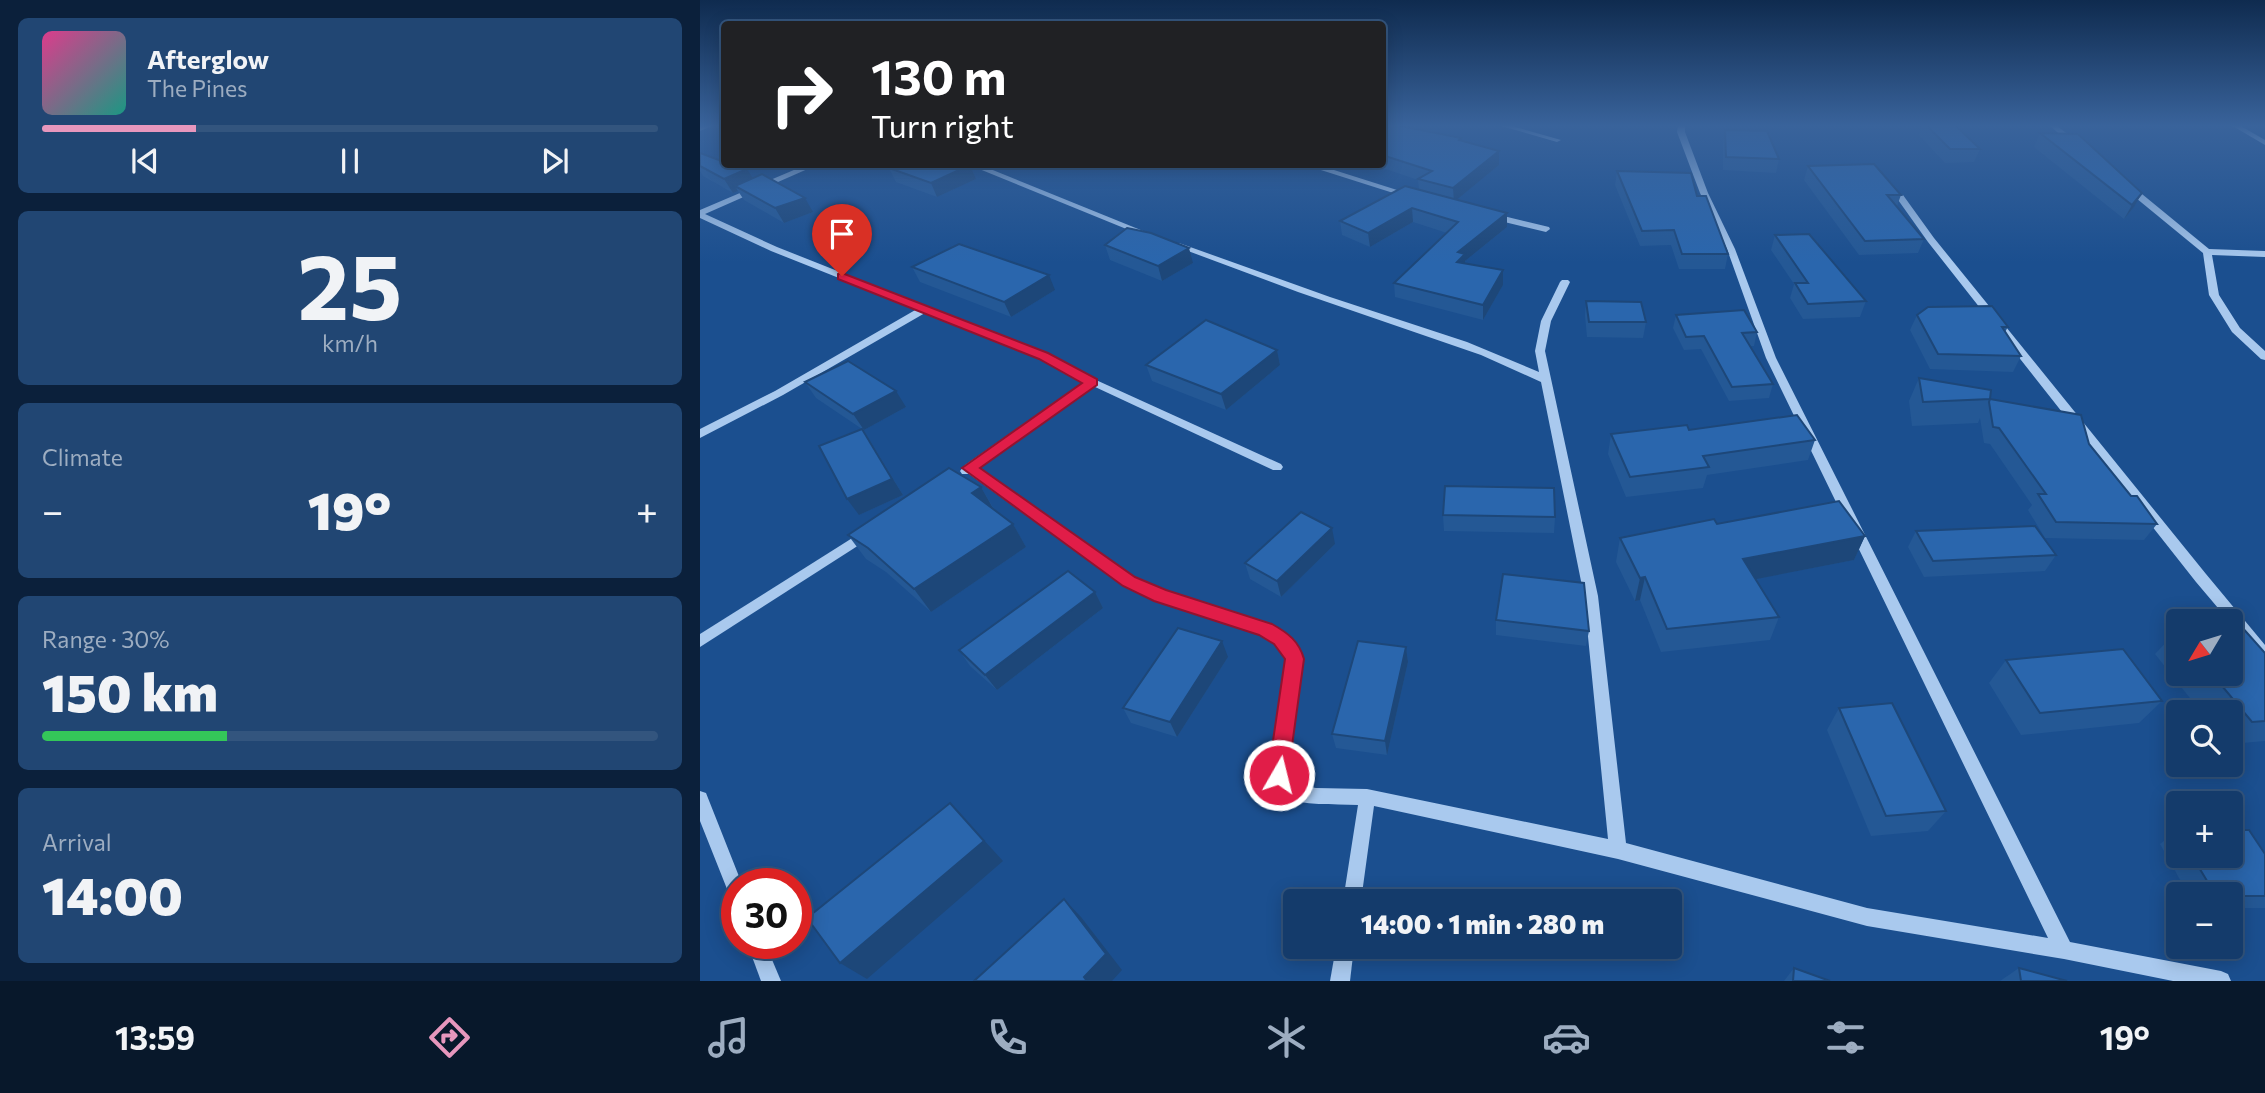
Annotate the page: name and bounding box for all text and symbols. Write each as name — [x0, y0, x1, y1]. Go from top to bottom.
text: Afterglow — [147, 43, 269, 74]
text: 130 m — [871, 45, 1006, 105]
icon: right — [756, 49, 847, 140]
text: The Pines — [147, 74, 248, 102]
text: Turn right — [871, 105, 1014, 145]
icon: previous — [126, 142, 164, 180]
icon: pause — [331, 142, 369, 180]
icon: next — [536, 142, 574, 180]
pin — [812, 204, 872, 276]
icon: arrive — [823, 215, 861, 253]
text: 25 — [298, 227, 402, 339]
text: km/h — [322, 329, 378, 357]
text: Climate — [42, 443, 123, 471]
text: 19° — [308, 477, 391, 541]
text: − — [42, 486, 64, 533]
text: + — [636, 486, 658, 533]
north arrow — [2166, 609, 2244, 686]
map controls — [2166, 609, 2243, 959]
text: Range · 30% — [42, 625, 170, 653]
text: 150 km — [42, 659, 218, 723]
button: search — [2166, 700, 2243, 777]
position arrow — [1242, 738, 1316, 812]
button: + — [2166, 791, 2243, 868]
text: Arrival — [42, 828, 112, 856]
text: 14:00 — [42, 862, 183, 926]
speed limit sign: 30 — [721, 868, 812, 959]
button: − — [2166, 882, 2243, 959]
text: 14:00 · 1 min · 280 m — [1361, 908, 1604, 939]
icon: directions — [425, 1013, 474, 1062]
icon: music — [704, 1013, 753, 1062]
icon: phone — [983, 1013, 1032, 1062]
icon: climate — [1262, 1013, 1311, 1062]
icon: car — [1542, 1013, 1591, 1062]
icon: filters — [1821, 1013, 1870, 1062]
text: 13:59 — [115, 1017, 195, 1057]
text: 19° — [2100, 1017, 2150, 1057]

